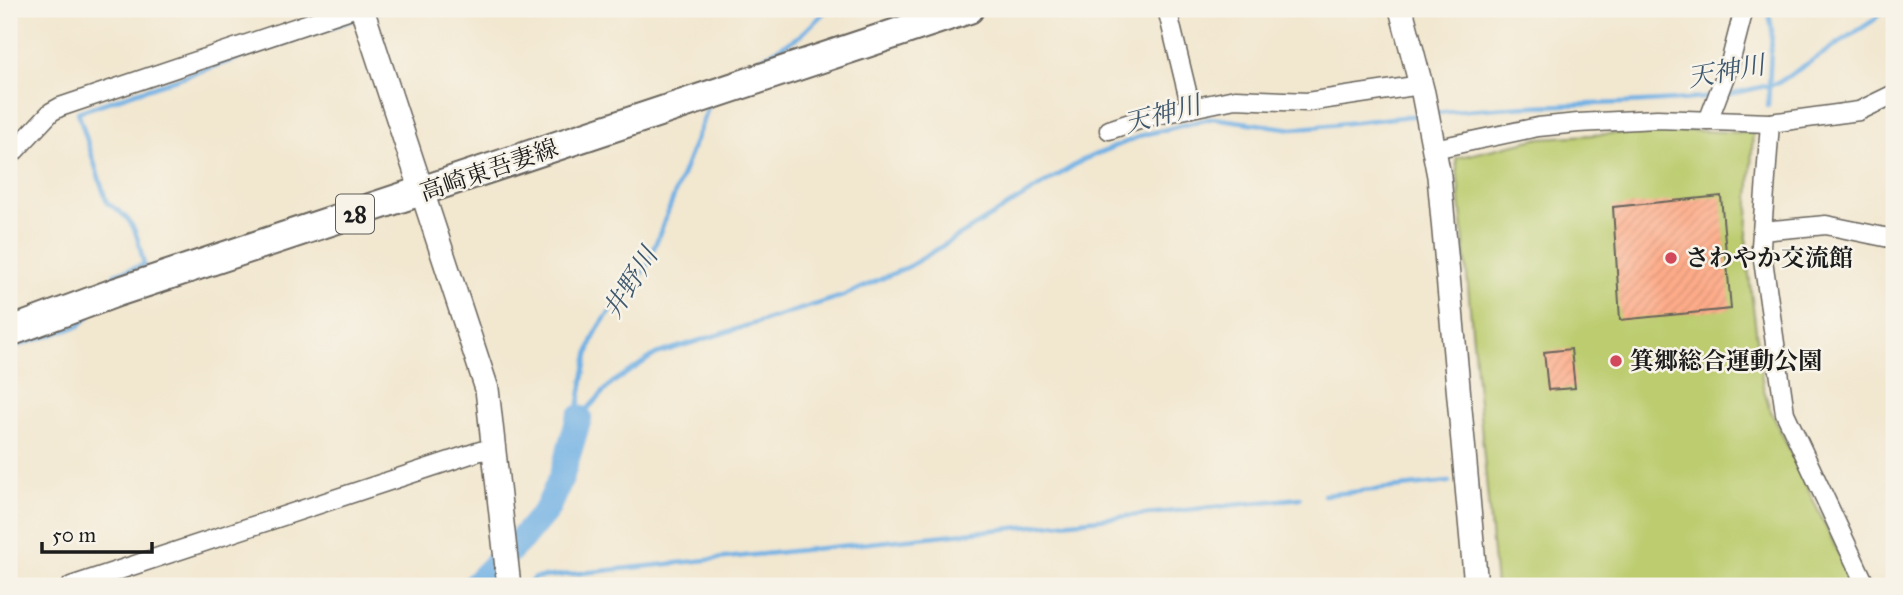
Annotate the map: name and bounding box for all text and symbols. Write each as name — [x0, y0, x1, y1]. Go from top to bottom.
water label: 天神川 — [1685, 48, 1770, 94]
water label: 天神川 — [1120, 88, 1207, 140]
street label: 高崎東吾妻線 — [416, 132, 562, 208]
road number: 28 — [336, 195, 374, 234]
water label: 井野川 — [596, 239, 666, 325]
place label: さわやか交流館 — [1685, 243, 1853, 273]
marker: さわやか交流館 — [1663, 250, 1679, 266]
place label: 箕郷総合運動公園 — [1630, 346, 1822, 376]
marker: 箕郷総合運動公園 — [1608, 353, 1624, 369]
scale bar — [42, 511, 152, 555]
text: 50 m — [52, 522, 97, 548]

